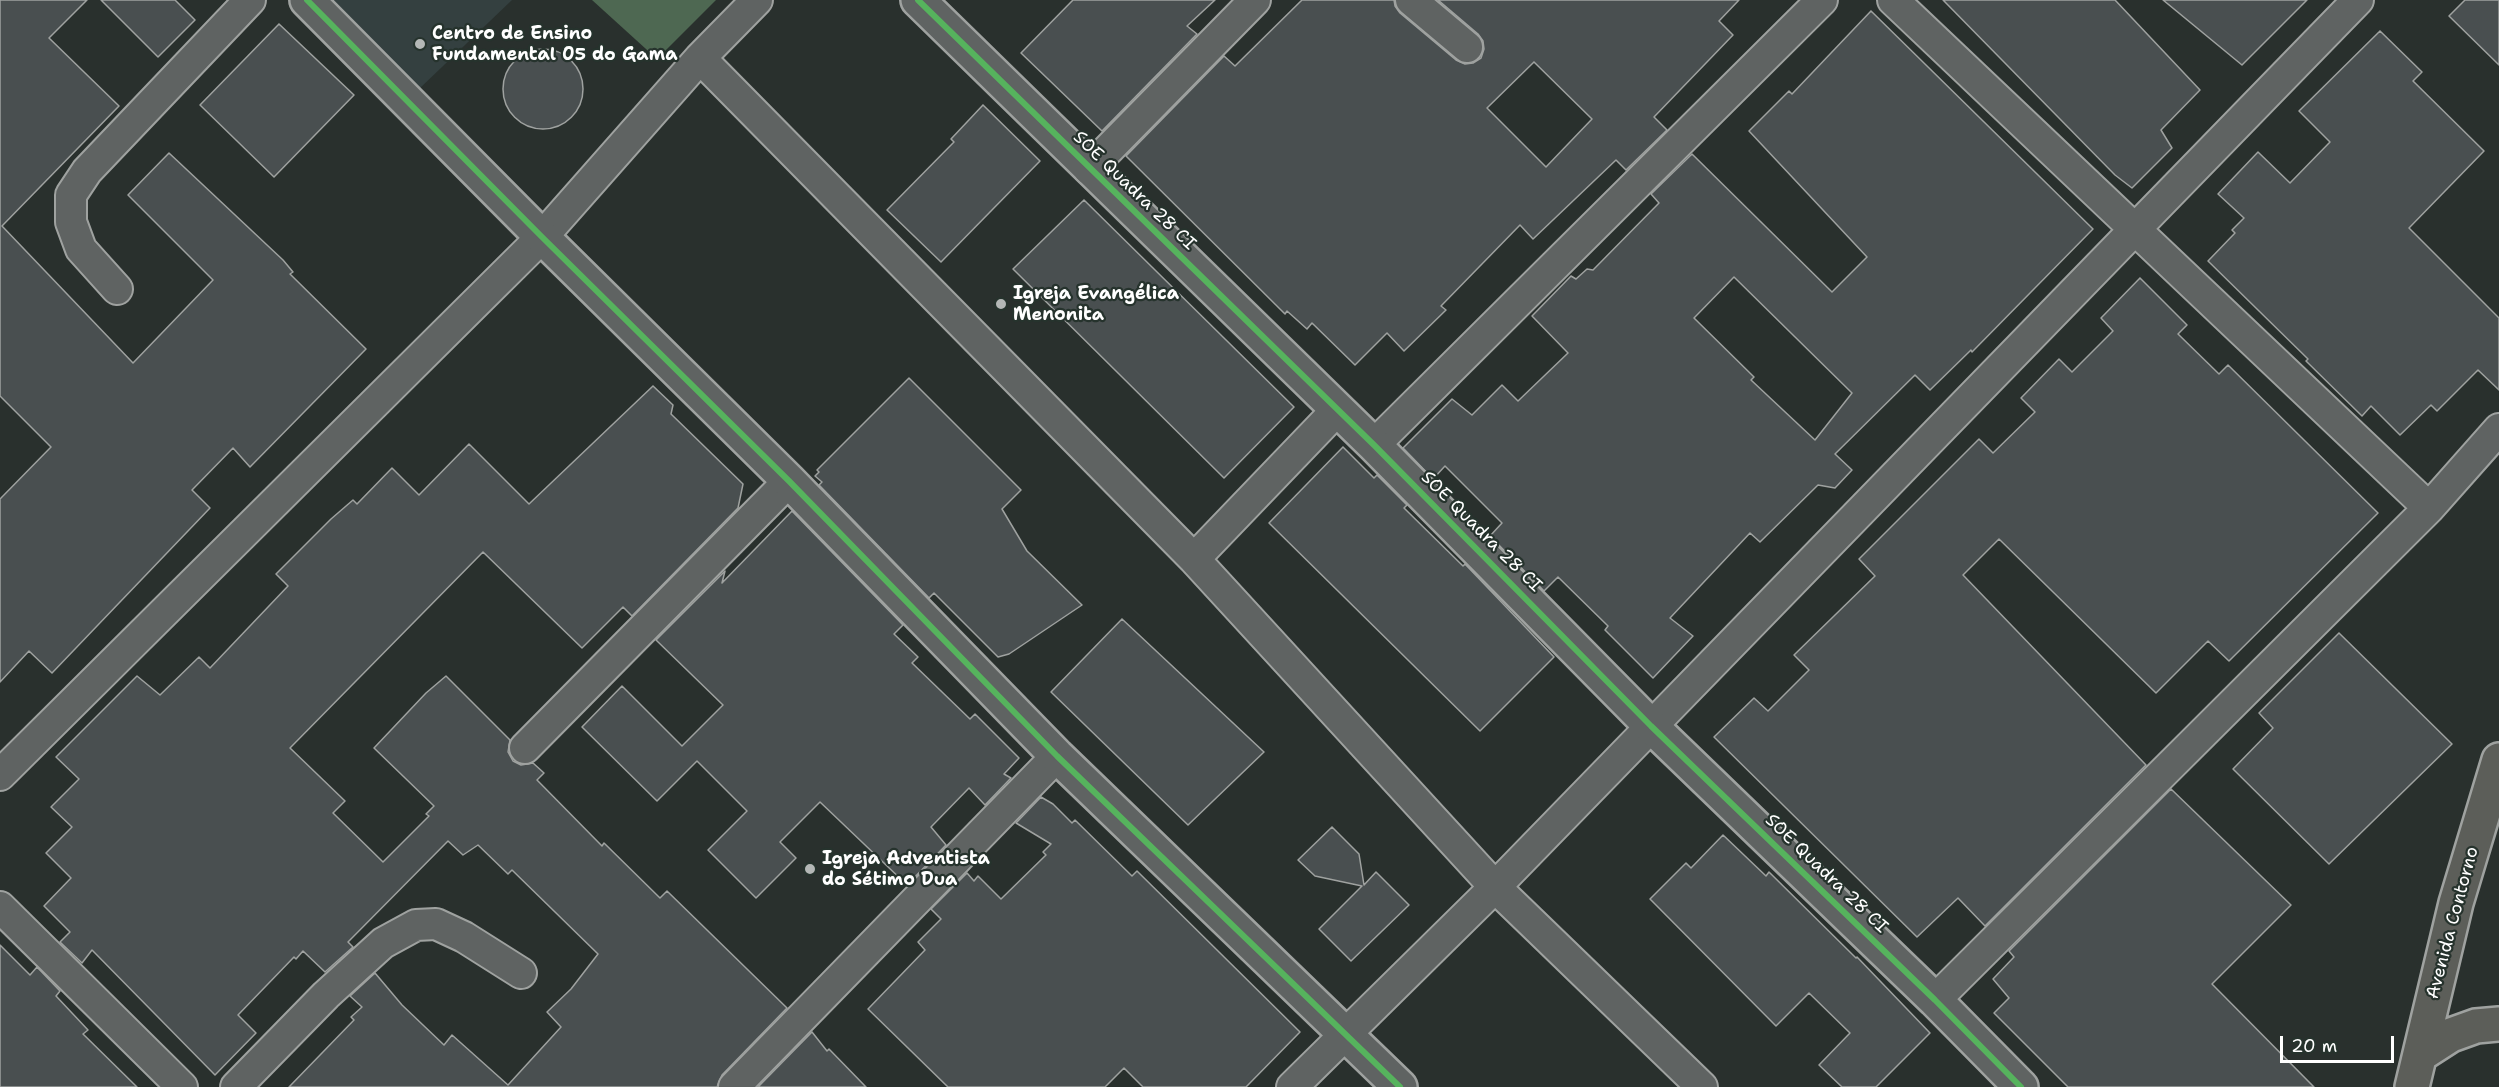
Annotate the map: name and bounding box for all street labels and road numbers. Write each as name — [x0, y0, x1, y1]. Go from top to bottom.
street label: SOE Quadra 28 CI — [1068, 127, 1200, 255]
street label: SOE Quadra 28 CI — [1416, 467, 1546, 597]
street label: SOE Quadra 28 CI — [1760, 810, 1892, 938]
street label: Avenida Contorno — [2422, 845, 2484, 1001]

